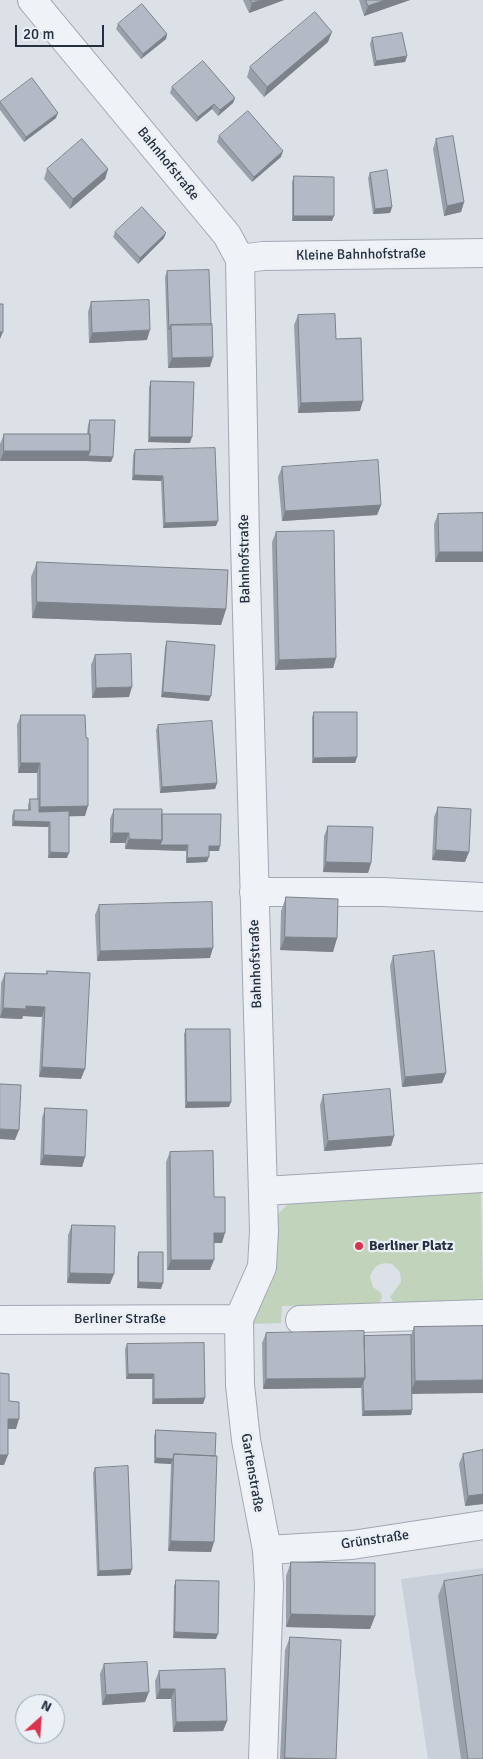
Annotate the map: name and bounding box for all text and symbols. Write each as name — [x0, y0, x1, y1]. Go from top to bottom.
scale bar — [18, 15, 106, 47]
text: 20 m — [23, 25, 54, 43]
street label: Bahnhofstraße — [133, 124, 203, 204]
street label: Kleine Bahnhofstraße — [296, 245, 426, 265]
street label: Bahnhofstraße — [236, 514, 254, 604]
street label: Bahnhofstraße — [246, 919, 266, 1009]
place label: Berliner Platz — [369, 1238, 453, 1254]
marker: Berliner Platz — [353, 1240, 365, 1252]
street label: Berliner Straße — [74, 1311, 166, 1327]
street label: Gartenstraße — [237, 1432, 267, 1514]
street label: Grünstraße — [340, 1527, 410, 1553]
north arrow — [15, 1694, 65, 1744]
text: N — [38, 1696, 54, 1716]

